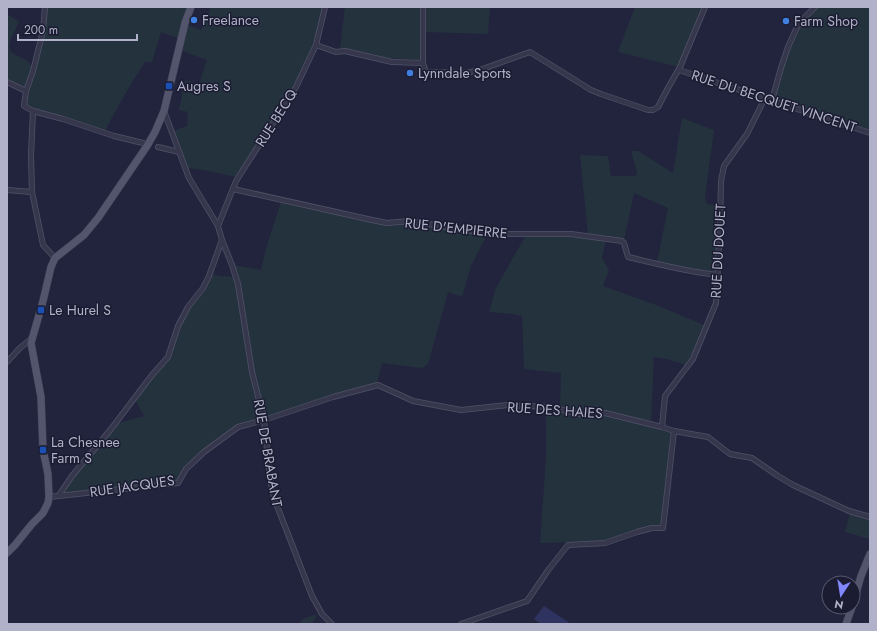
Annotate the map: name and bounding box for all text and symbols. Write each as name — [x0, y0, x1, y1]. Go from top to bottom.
place label: Freelance — [202, 10, 259, 30]
place label: Farm Shop — [794, 11, 858, 31]
marker: Freelance — [189, 15, 199, 25]
scale bar — [18, 16, 137, 42]
marker: Farm Shop — [781, 16, 791, 26]
text: 200 m — [24, 21, 58, 39]
place label: Lynndale Sports — [418, 63, 511, 83]
street label: RUE DU BECQUET VINCENT — [689, 65, 860, 137]
marker: Lynndale Sports — [405, 68, 415, 78]
place label: Augres S — [177, 76, 231, 96]
marker: Augres S — [164, 81, 174, 91]
street label: RUE BECQ — [250, 84, 302, 151]
street label: RUE DU DOUET — [706, 203, 730, 299]
street label: RUE D'EMPIERRE — [404, 213, 508, 243]
place label: Le Hurel S — [49, 300, 111, 320]
marker: Le Hurel S — [36, 305, 46, 315]
street label: RUE DES HAIES — [507, 397, 604, 423]
street label: RUE DE BRABANT — [249, 398, 287, 509]
place label: La Chesnee Farm S — [51, 432, 120, 468]
marker: La Chesnee Farm S — [38, 445, 48, 455]
street label: RUE JACQUES — [88, 470, 176, 502]
north arrow — [821, 575, 861, 615]
text: N — [833, 596, 845, 614]

